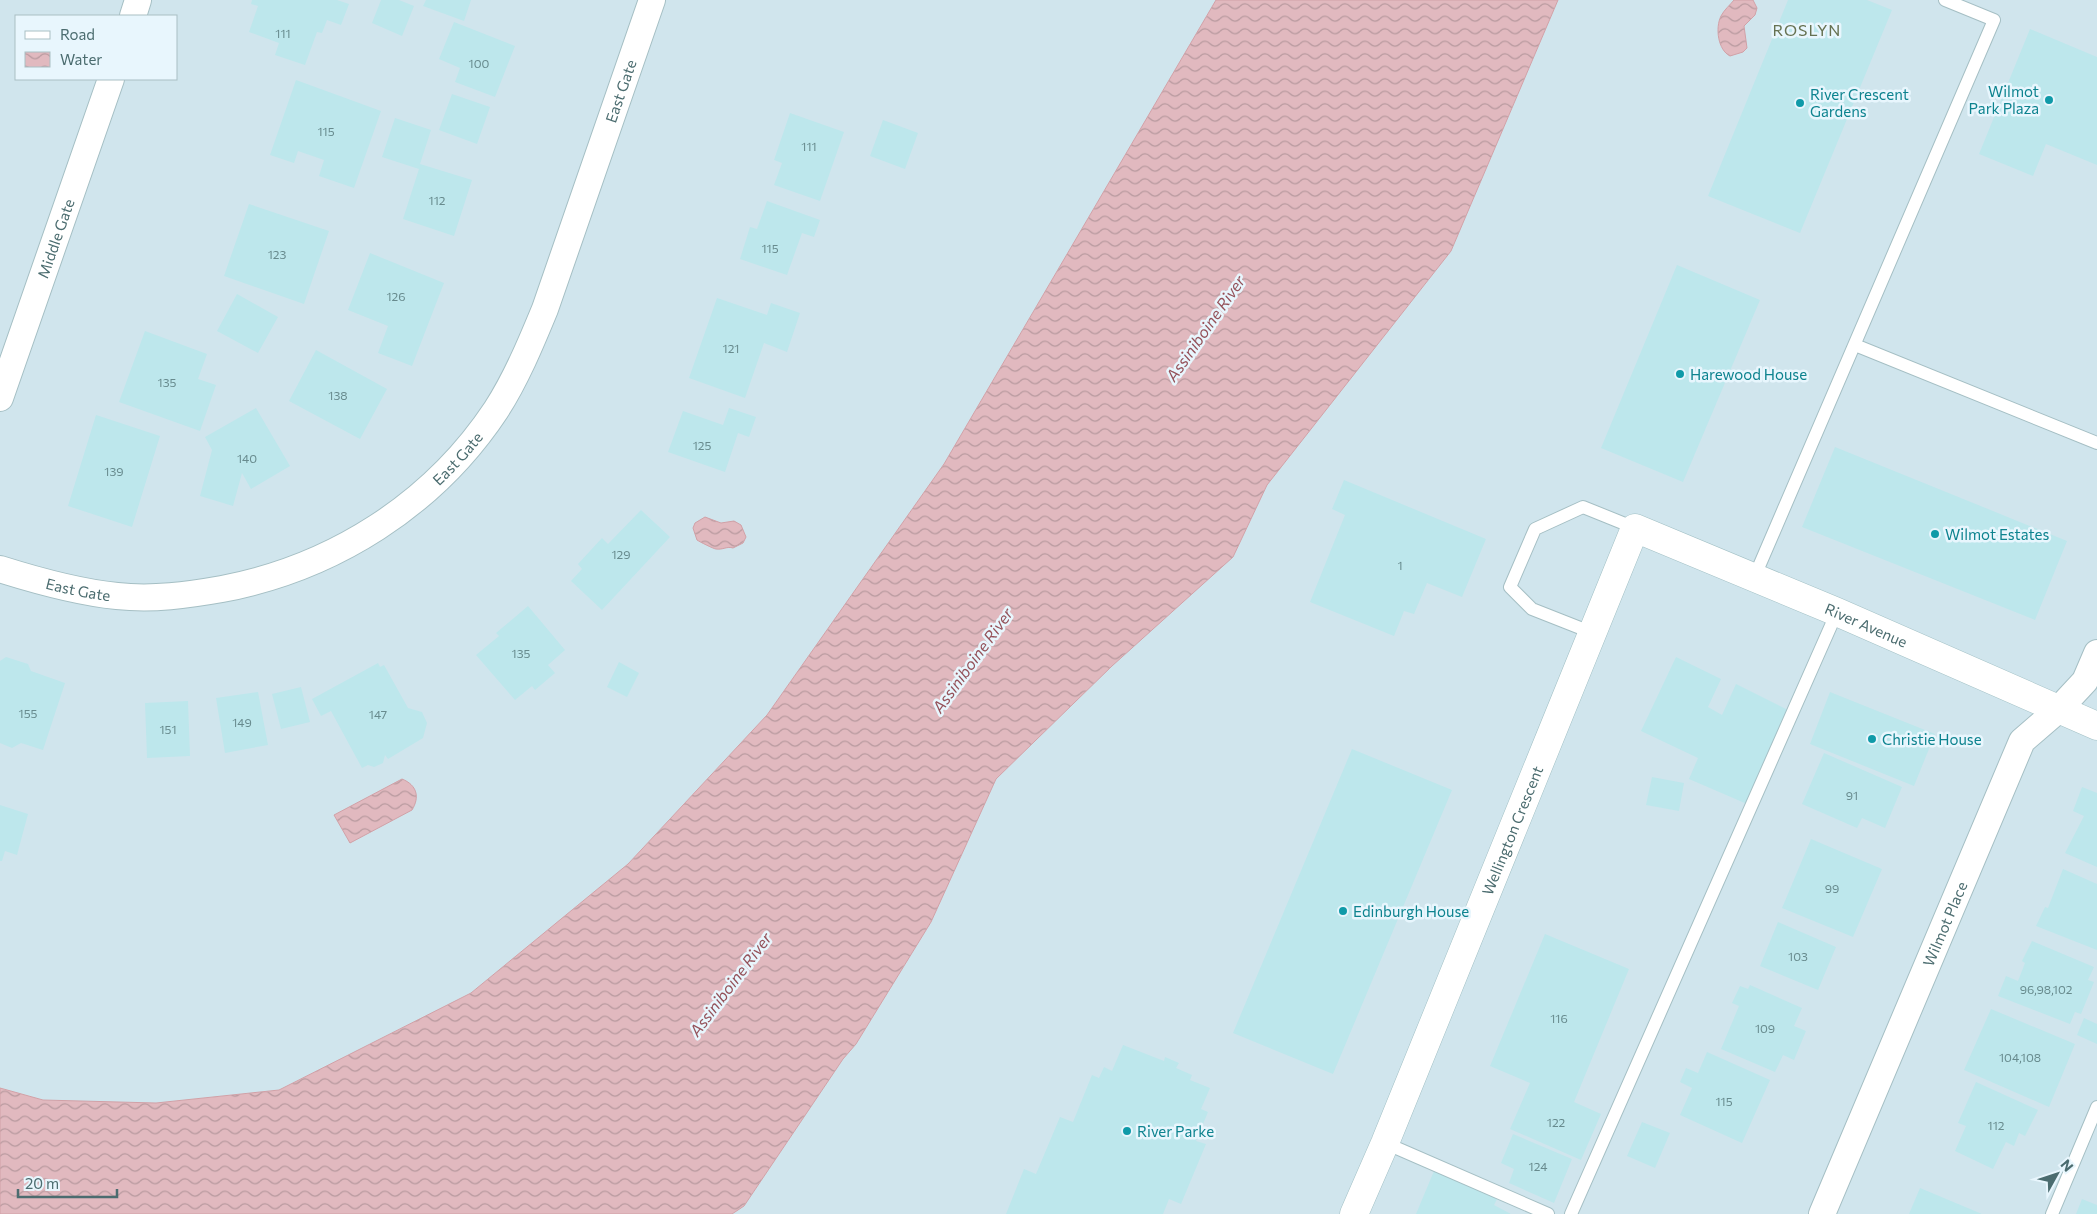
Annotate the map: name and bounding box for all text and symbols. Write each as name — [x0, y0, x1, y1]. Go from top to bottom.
legend — [15, 15, 178, 80]
district label: ROSLYN — [1773, 20, 1841, 39]
text: Road — [60, 25, 95, 43]
house number: 111 — [275, 26, 291, 40]
text: Water — [60, 50, 102, 68]
house number: 100 — [469, 56, 490, 70]
street label: East Gate — [601, 57, 640, 125]
place label: Wilmot Park Plaza — [1968, 82, 2039, 117]
place label: River Crescent Gardens — [1810, 85, 1909, 120]
marker: Wilmot Park Plaza — [2043, 94, 2055, 106]
marker: River Crescent Gardens — [1794, 97, 1806, 109]
house number: 115 — [317, 124, 335, 138]
house number: 111 — [801, 139, 817, 153]
house number: 112 — [429, 193, 446, 207]
street label: Middle Gate — [33, 196, 78, 281]
house number: 115 — [761, 241, 779, 255]
house number: 123 — [268, 247, 286, 261]
water label: Assiniboine River — [1161, 271, 1249, 385]
house number: 126 — [386, 289, 406, 303]
house number: 121 — [723, 341, 739, 355]
place label: Harewood House — [1690, 365, 1807, 383]
marker: Harewood House — [1674, 368, 1686, 380]
house number: 135 — [158, 375, 177, 389]
house number: 138 — [328, 388, 348, 402]
street label: East Gate — [429, 428, 486, 489]
house number: 125 — [693, 438, 711, 452]
house number: 140 — [237, 451, 257, 465]
house number: 139 — [104, 464, 124, 478]
place label: Wilmot Estates — [1945, 525, 2050, 543]
marker: Wilmot Estates — [1929, 528, 1941, 540]
house number: 129 — [611, 547, 631, 561]
house number: 1 — [1397, 558, 1403, 572]
street label: East Gate — [44, 574, 112, 604]
street label: River Avenue — [1822, 599, 1910, 651]
water label: Assiniboine River — [927, 604, 1017, 717]
house number: 135 — [512, 646, 531, 660]
house number: 155 — [19, 706, 38, 720]
house number: 147 — [369, 707, 387, 721]
house number: 149 — [232, 715, 252, 729]
house number: 151 — [159, 722, 177, 736]
place label: Christie House — [1882, 730, 1982, 748]
marker: Christie House — [1866, 733, 1878, 745]
street label: Wellington Crescent — [1478, 763, 1546, 898]
house number: 91 — [1846, 788, 1858, 802]
street label: Wilmot Place — [1919, 879, 1971, 969]
house number: 99 — [1825, 881, 1839, 895]
place label: Edinburgh House — [1353, 902, 1469, 920]
marker: Edinburgh House — [1337, 905, 1349, 917]
water label: Assiniboine River — [684, 928, 775, 1040]
house number: 103 — [1788, 949, 1808, 963]
house number: 96,98,102 — [2020, 982, 2073, 996]
house number: 116 — [1550, 1011, 1568, 1025]
house number: 109 — [1755, 1021, 1775, 1035]
house number: 104,108 — [1999, 1050, 2041, 1064]
house number: 115 — [1715, 1094, 1733, 1108]
house number: 122 — [1547, 1115, 1566, 1129]
house number: 112 — [1988, 1118, 2005, 1132]
place label: River Parke — [1137, 1122, 1214, 1140]
marker: River Parke — [1121, 1125, 1133, 1137]
north arrow — [2032, 1149, 2082, 1199]
text: N — [2057, 1156, 2077, 1175]
house number: 124 — [1529, 1159, 1547, 1173]
scale bar — [18, 1166, 116, 1198]
text: 20 m — [25, 1174, 59, 1192]

